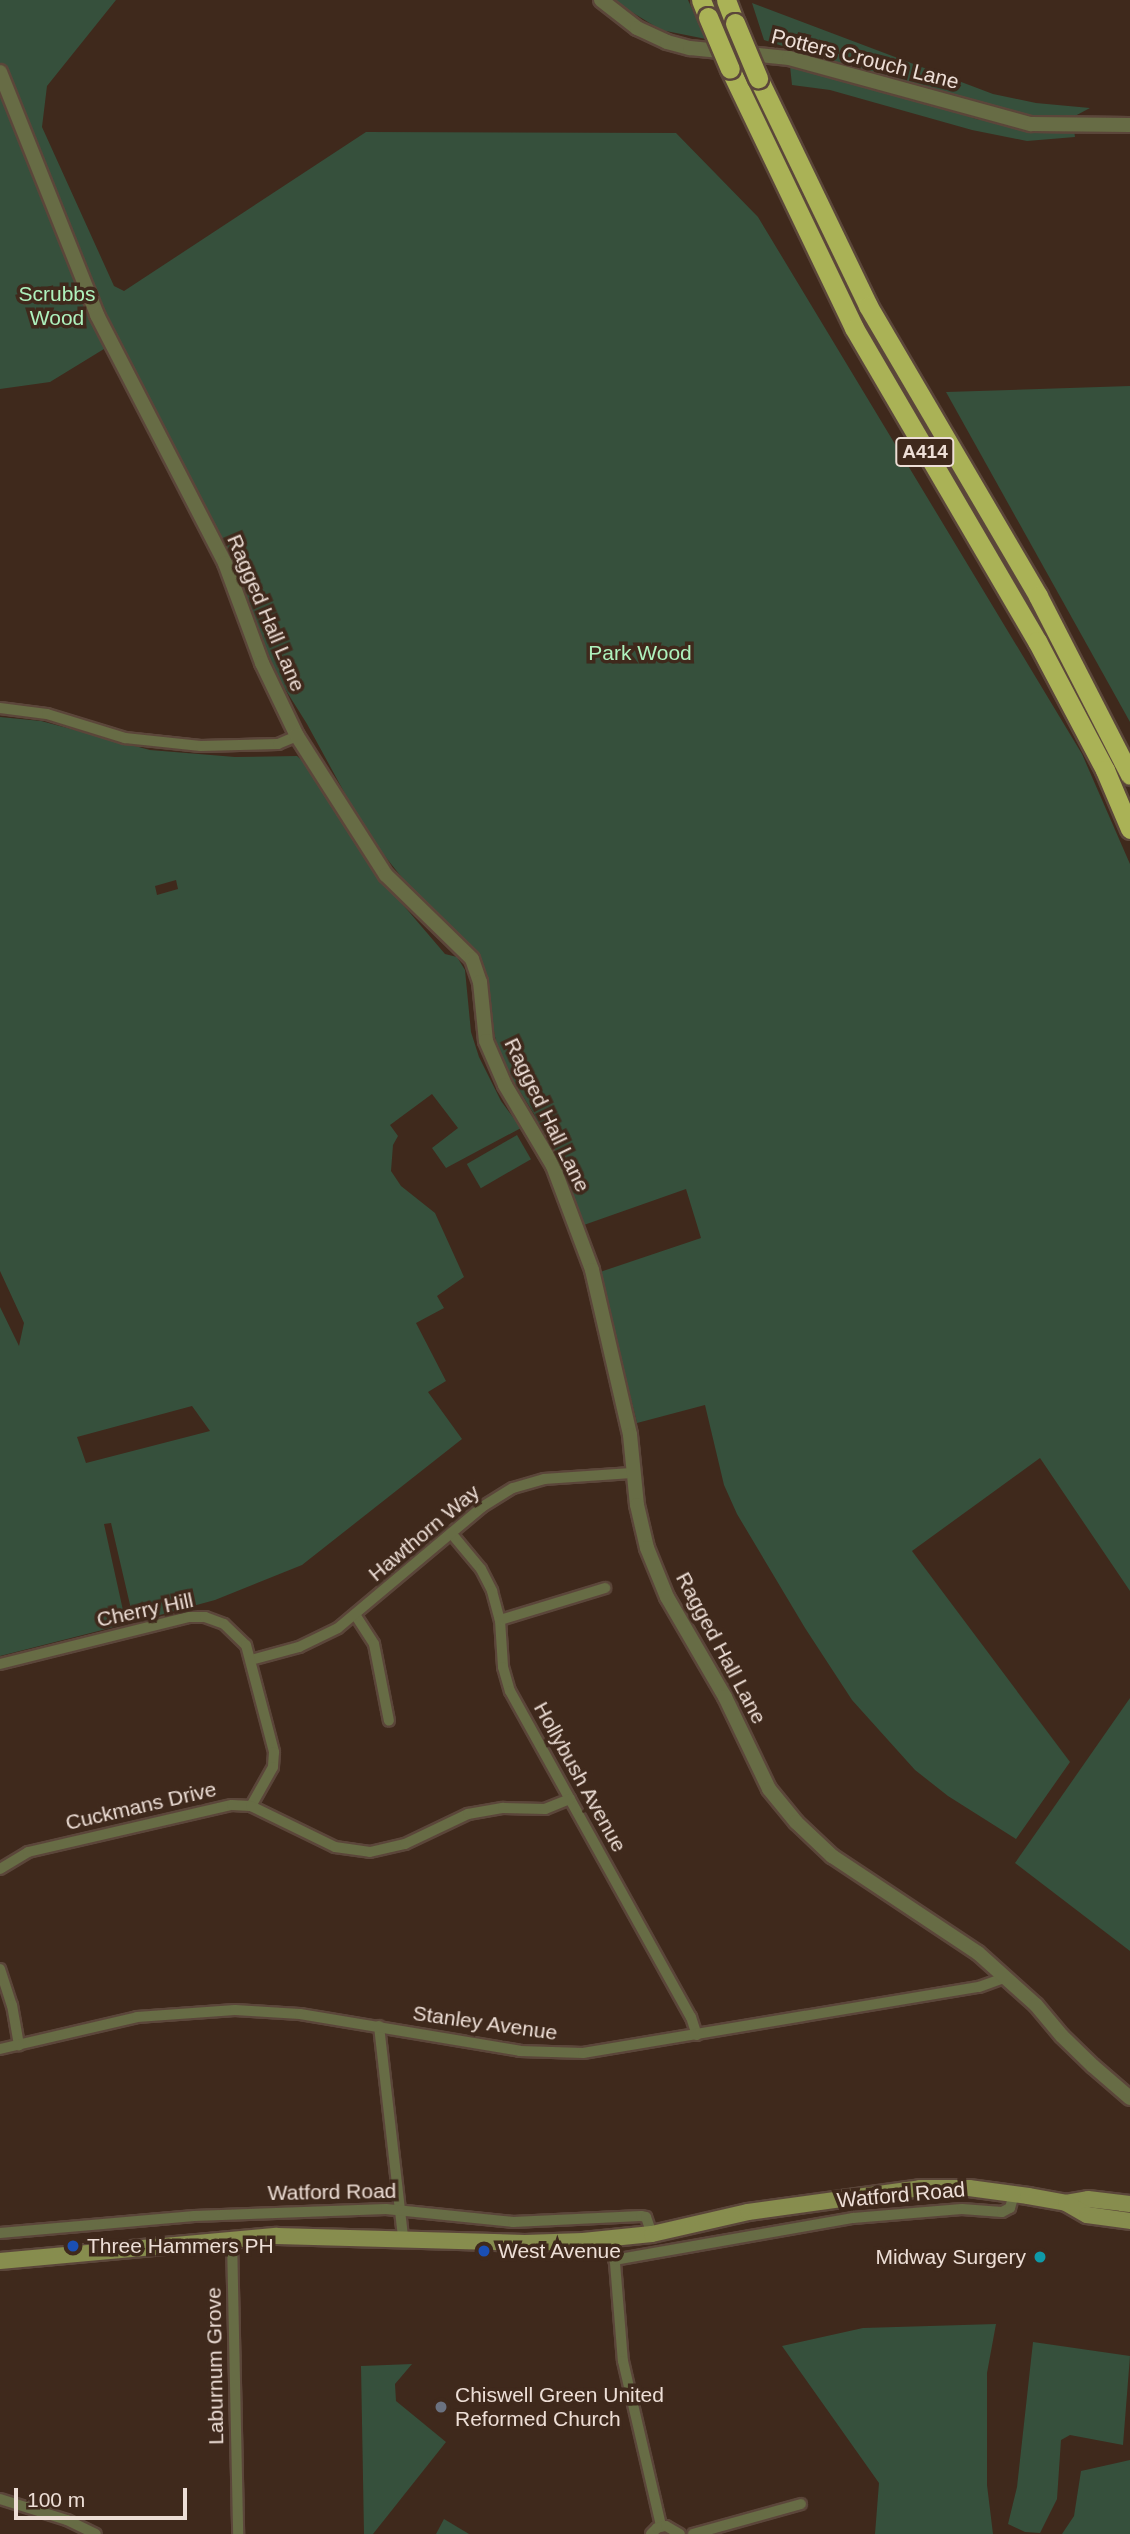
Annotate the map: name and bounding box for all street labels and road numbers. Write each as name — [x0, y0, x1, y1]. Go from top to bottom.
street label: Potters Crouch Lane — [769, 23, 961, 95]
road number: A414 — [895, 436, 955, 467]
street label: Ragged Hall Lane — [222, 531, 310, 695]
street label: Ragged Hall Lane — [499, 1034, 595, 1196]
street label: Hawthorn Way — [363, 1479, 485, 1587]
street label: Ragged Hall Lane — [670, 1568, 772, 1728]
street label: Cherry Hill — [94, 1587, 196, 1633]
street label: Hollybush Avenue — [528, 1697, 632, 1857]
street label: Cuckmans Drive — [63, 1776, 219, 1836]
street label: Stanley Avenue — [411, 2000, 559, 2046]
street label: Watford Road — [836, 2177, 966, 2213]
street label: Watford Road — [267, 2178, 397, 2206]
street label: Laburnum Grove — [201, 2287, 229, 2445]

